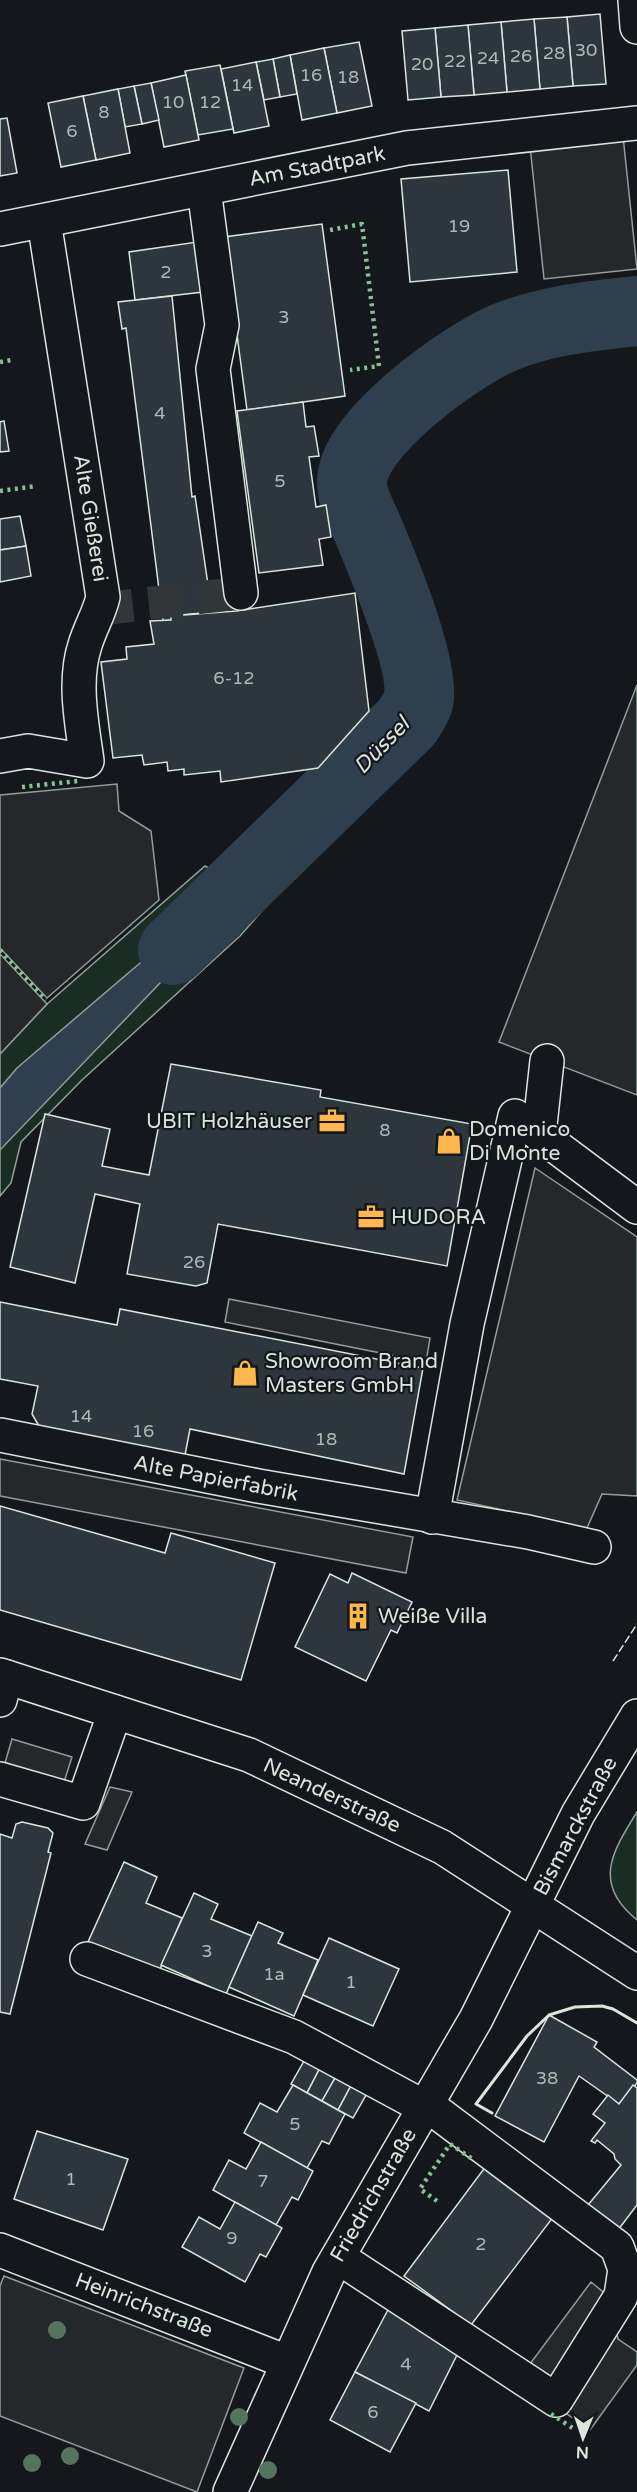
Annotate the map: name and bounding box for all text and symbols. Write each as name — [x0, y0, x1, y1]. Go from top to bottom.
house number: 30 — [575, 39, 597, 61]
house number: 28 — [543, 42, 565, 64]
house number: 26 — [510, 45, 532, 67]
house number: 24 — [477, 47, 499, 69]
house number: 22 — [444, 50, 466, 72]
house number: 20 — [411, 53, 433, 75]
house number: 16 — [300, 64, 322, 86]
house number: 18 — [337, 66, 359, 88]
house number: 14 — [231, 74, 253, 96]
house number: 10 — [162, 91, 184, 113]
house number: 12 — [199, 91, 221, 113]
house number: 8 — [98, 101, 110, 123]
house number: 6 — [66, 120, 78, 142]
street label: Am Stadtpark — [247, 141, 387, 192]
house number: 19 — [448, 215, 470, 237]
house number: 2 — [160, 261, 172, 283]
house number: 3 — [278, 306, 290, 328]
house number: 4 — [154, 402, 166, 424]
street label: Alte Gießerei — [68, 453, 113, 583]
house number: 5 — [274, 470, 286, 492]
house number: 6-12 — [213, 667, 255, 689]
water label: Düssel — [348, 710, 417, 779]
office icon: UBIT Holzhäuser — [317, 1106, 347, 1136]
place label: UBIT Holzhäuser — [146, 1109, 312, 1134]
place label: Domenico Di Monte — [469, 1117, 570, 1166]
house number: 8 — [379, 1119, 391, 1141]
shop icon: Domenico Di Monte — [434, 1126, 464, 1156]
office icon: HUDORA — [356, 1202, 386, 1232]
place label: HUDORA — [391, 1205, 486, 1230]
house number: 26 — [183, 1251, 205, 1273]
place label: Showroom Brand Masters GmbH — [265, 1349, 438, 1398]
shop icon: Showroom Brand Masters GmbH — [230, 1358, 260, 1388]
house number: 14 — [70, 1405, 92, 1427]
house number: 16 — [132, 1420, 154, 1442]
house number: 18 — [315, 1428, 337, 1450]
street label: Alte Papierfabrik — [131, 1450, 300, 1507]
building icon: Weiße Villa — [343, 1601, 373, 1631]
place label: Weiße Villa — [378, 1604, 487, 1629]
street label: Bismarckstraße — [528, 1752, 623, 1900]
street label: Neanderstraße — [259, 1753, 405, 1838]
house number: 3 — [201, 1940, 213, 1962]
house number: 1a — [263, 1963, 285, 1985]
house number: 1 — [345, 1971, 357, 1993]
house number: 38 — [536, 2067, 558, 2089]
house number: 5 — [289, 2113, 301, 2135]
street label: Friedrichstraße — [325, 2124, 422, 2267]
house number: 1 — [65, 2168, 77, 2190]
house number: 7 — [257, 2170, 269, 2192]
house number: 9 — [226, 2227, 238, 2249]
house number: 2 — [475, 2233, 487, 2255]
street label: Heinrichstraße — [72, 2268, 216, 2343]
house number: 4 — [400, 2353, 412, 2375]
house number: 6 — [367, 2401, 379, 2423]
north arrow — [553, 2408, 613, 2468]
text: N — [576, 2442, 589, 2462]

